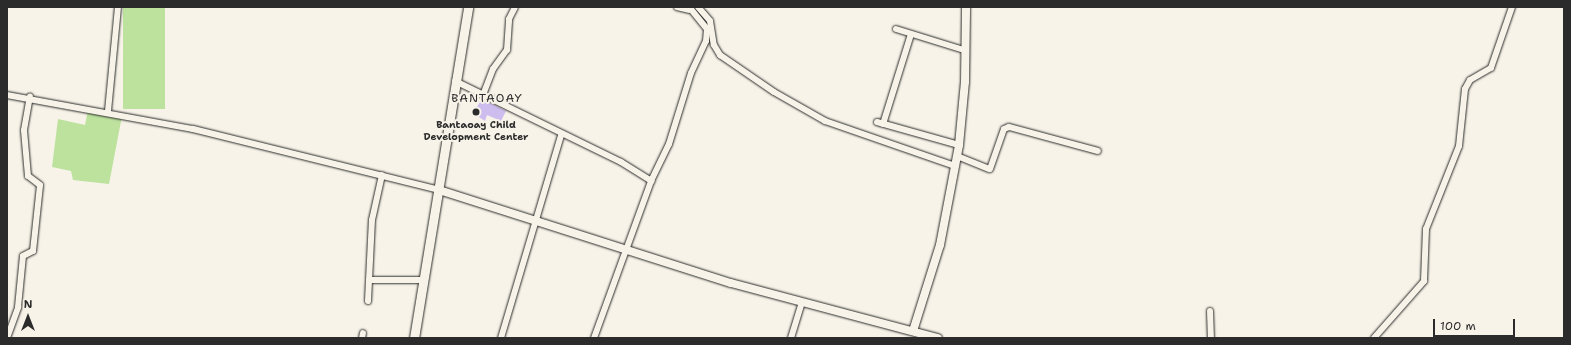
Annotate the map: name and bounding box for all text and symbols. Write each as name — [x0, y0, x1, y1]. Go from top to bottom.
district label: BANTAOAY — [451, 92, 523, 106]
marker: Bantaoay Child Development Center — [471, 107, 481, 117]
place label: Bantaoay Child Development Center — [424, 118, 528, 142]
north arrow — [8, 297, 48, 337]
text: N — [24, 297, 32, 312]
scale bar — [1435, 311, 1517, 337]
text: 100 m — [1440, 318, 1476, 334]

